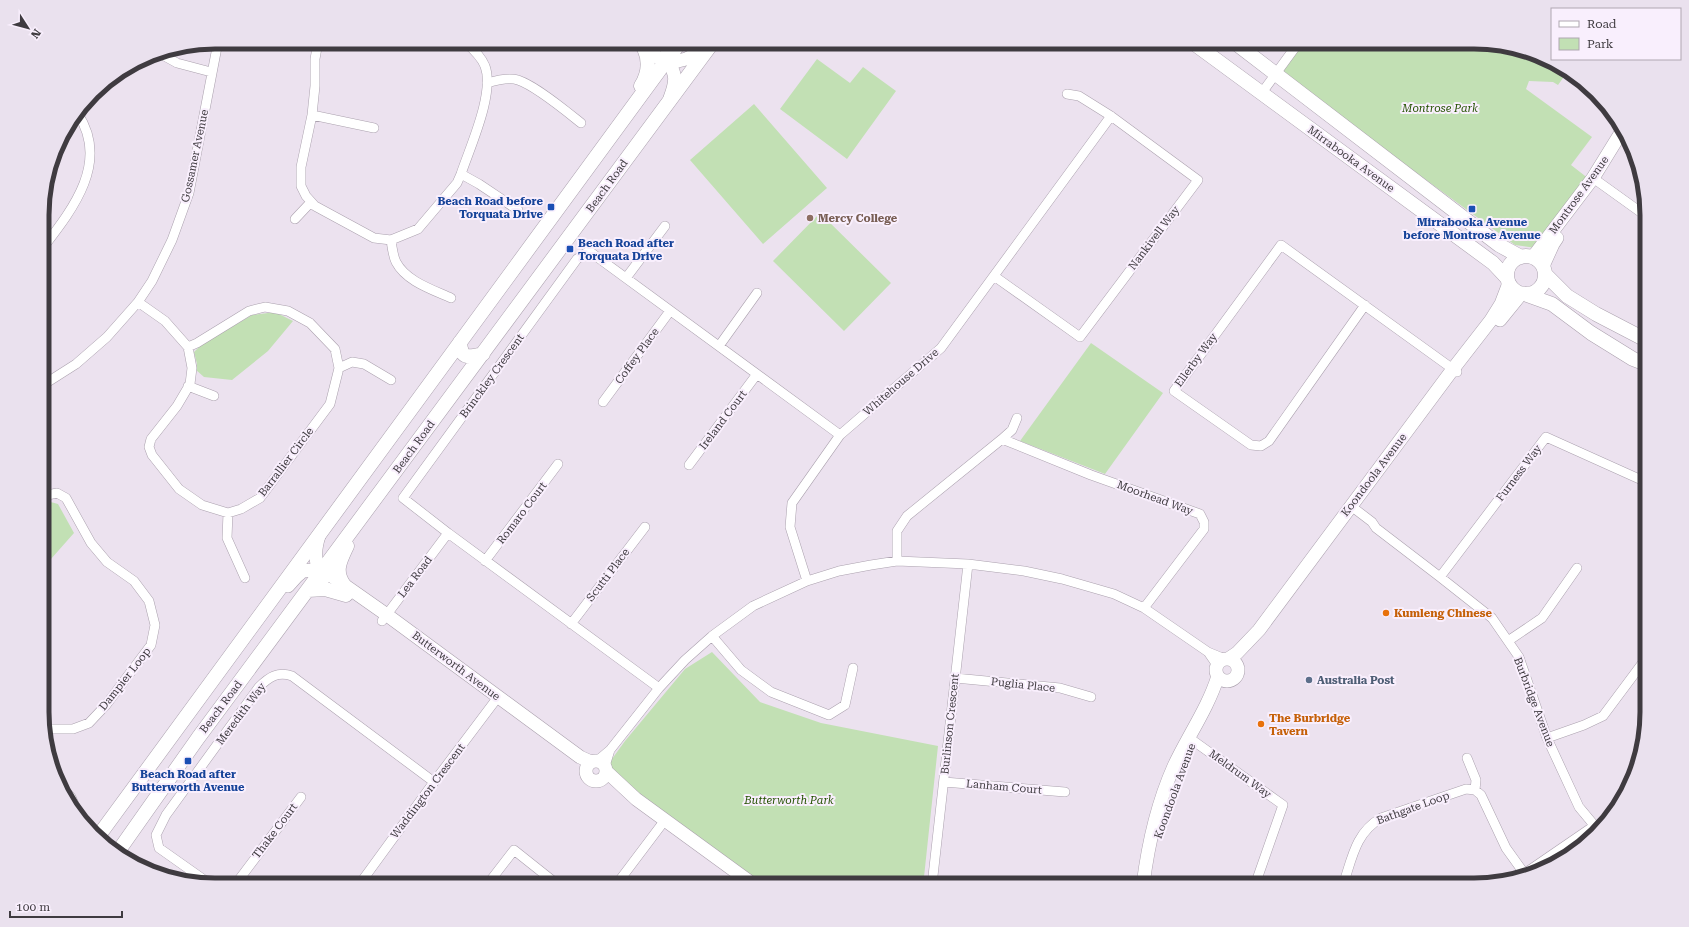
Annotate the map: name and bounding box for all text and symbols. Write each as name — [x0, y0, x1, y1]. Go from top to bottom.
north arrow — [8, 8, 48, 48]
legend — [1551, 8, 1681, 60]
text: Road — [1587, 17, 1617, 31]
text: N — [28, 26, 43, 41]
text: Park — [1587, 37, 1614, 51]
park label: Montrose Park — [1401, 102, 1478, 115]
street label: Gossamer Avenue — [179, 108, 211, 204]
street label: Mirrabooka Avenue — [1305, 123, 1397, 195]
street label: Montrose Avenue — [1546, 154, 1612, 236]
street label: Beach Road — [583, 157, 631, 215]
place label: Beach Road before Torquata Drive — [437, 195, 544, 221]
marker: Beach Road before Torquata Drive — [546, 202, 556, 212]
street label: Nankivell Way — [1126, 203, 1183, 272]
marker: Mirrabooka Avenue before Montrose Avenue — [1467, 204, 1477, 214]
place label: Mercy College — [818, 212, 898, 225]
marker: Mercy College — [805, 213, 815, 223]
place label: Mirrabooka Avenue before Montrose Avenue — [1403, 216, 1541, 242]
place label: Beach Road after Torquata Drive — [578, 237, 674, 263]
marker: Beach Road after Torquata Drive — [565, 244, 575, 254]
street label: Coffey Place — [612, 325, 662, 387]
street label: Ellerby Way — [1172, 330, 1220, 389]
street label: Brinckley Crescent — [457, 331, 527, 421]
street label: Whitehouse Drive — [861, 346, 941, 418]
street label: Ireland Court — [696, 388, 750, 452]
street label: Beach Road — [390, 418, 438, 476]
street label: Barrallier Circle — [256, 425, 316, 499]
street label: Koondoola Avenue — [1339, 431, 1409, 519]
street label: Furness Way — [1494, 442, 1545, 504]
street label: Moorhead Way — [1115, 478, 1195, 518]
street label: Romaro Court — [494, 479, 550, 547]
street label: Scutti Place — [584, 546, 632, 604]
street label: Lea Road — [395, 554, 435, 600]
place label: Kumleng Chinese — [1394, 607, 1492, 620]
marker: Kumleng Chinese — [1381, 608, 1391, 618]
street label: Butterworth Avenue — [409, 629, 503, 703]
street label: Dampier Loop — [96, 645, 154, 713]
street label: Burbridge Avenue — [1511, 655, 1557, 749]
street label: Burlinson Crescent — [938, 673, 962, 775]
place label: Australia Post — [1317, 674, 1395, 687]
street label: Puglia Place — [990, 675, 1056, 695]
marker: Australia Post — [1304, 675, 1314, 685]
street label: Beach Road — [197, 678, 245, 736]
street label: Meredith Way — [213, 680, 269, 748]
place label: The Burbridge Tavern — [1269, 712, 1351, 738]
marker: The Burbridge Tavern — [1256, 719, 1266, 729]
street label: Waddington Crescent — [388, 741, 468, 841]
street label: Koondoola Avenue — [1152, 742, 1198, 840]
street label: Meldrum Way — [1206, 747, 1274, 801]
marker: Beach Road after Butterworth Avenue — [183, 756, 193, 766]
place label: Beach Road after Butterworth Avenue — [131, 768, 245, 794]
street label: Lanham Court — [966, 777, 1042, 797]
street label: Bathgate Loop — [1375, 789, 1451, 827]
park label: Butterworth Park — [743, 794, 834, 807]
street label: Thake Court — [250, 801, 300, 861]
scale bar — [10, 893, 122, 919]
text: 100 m — [16, 900, 50, 914]

